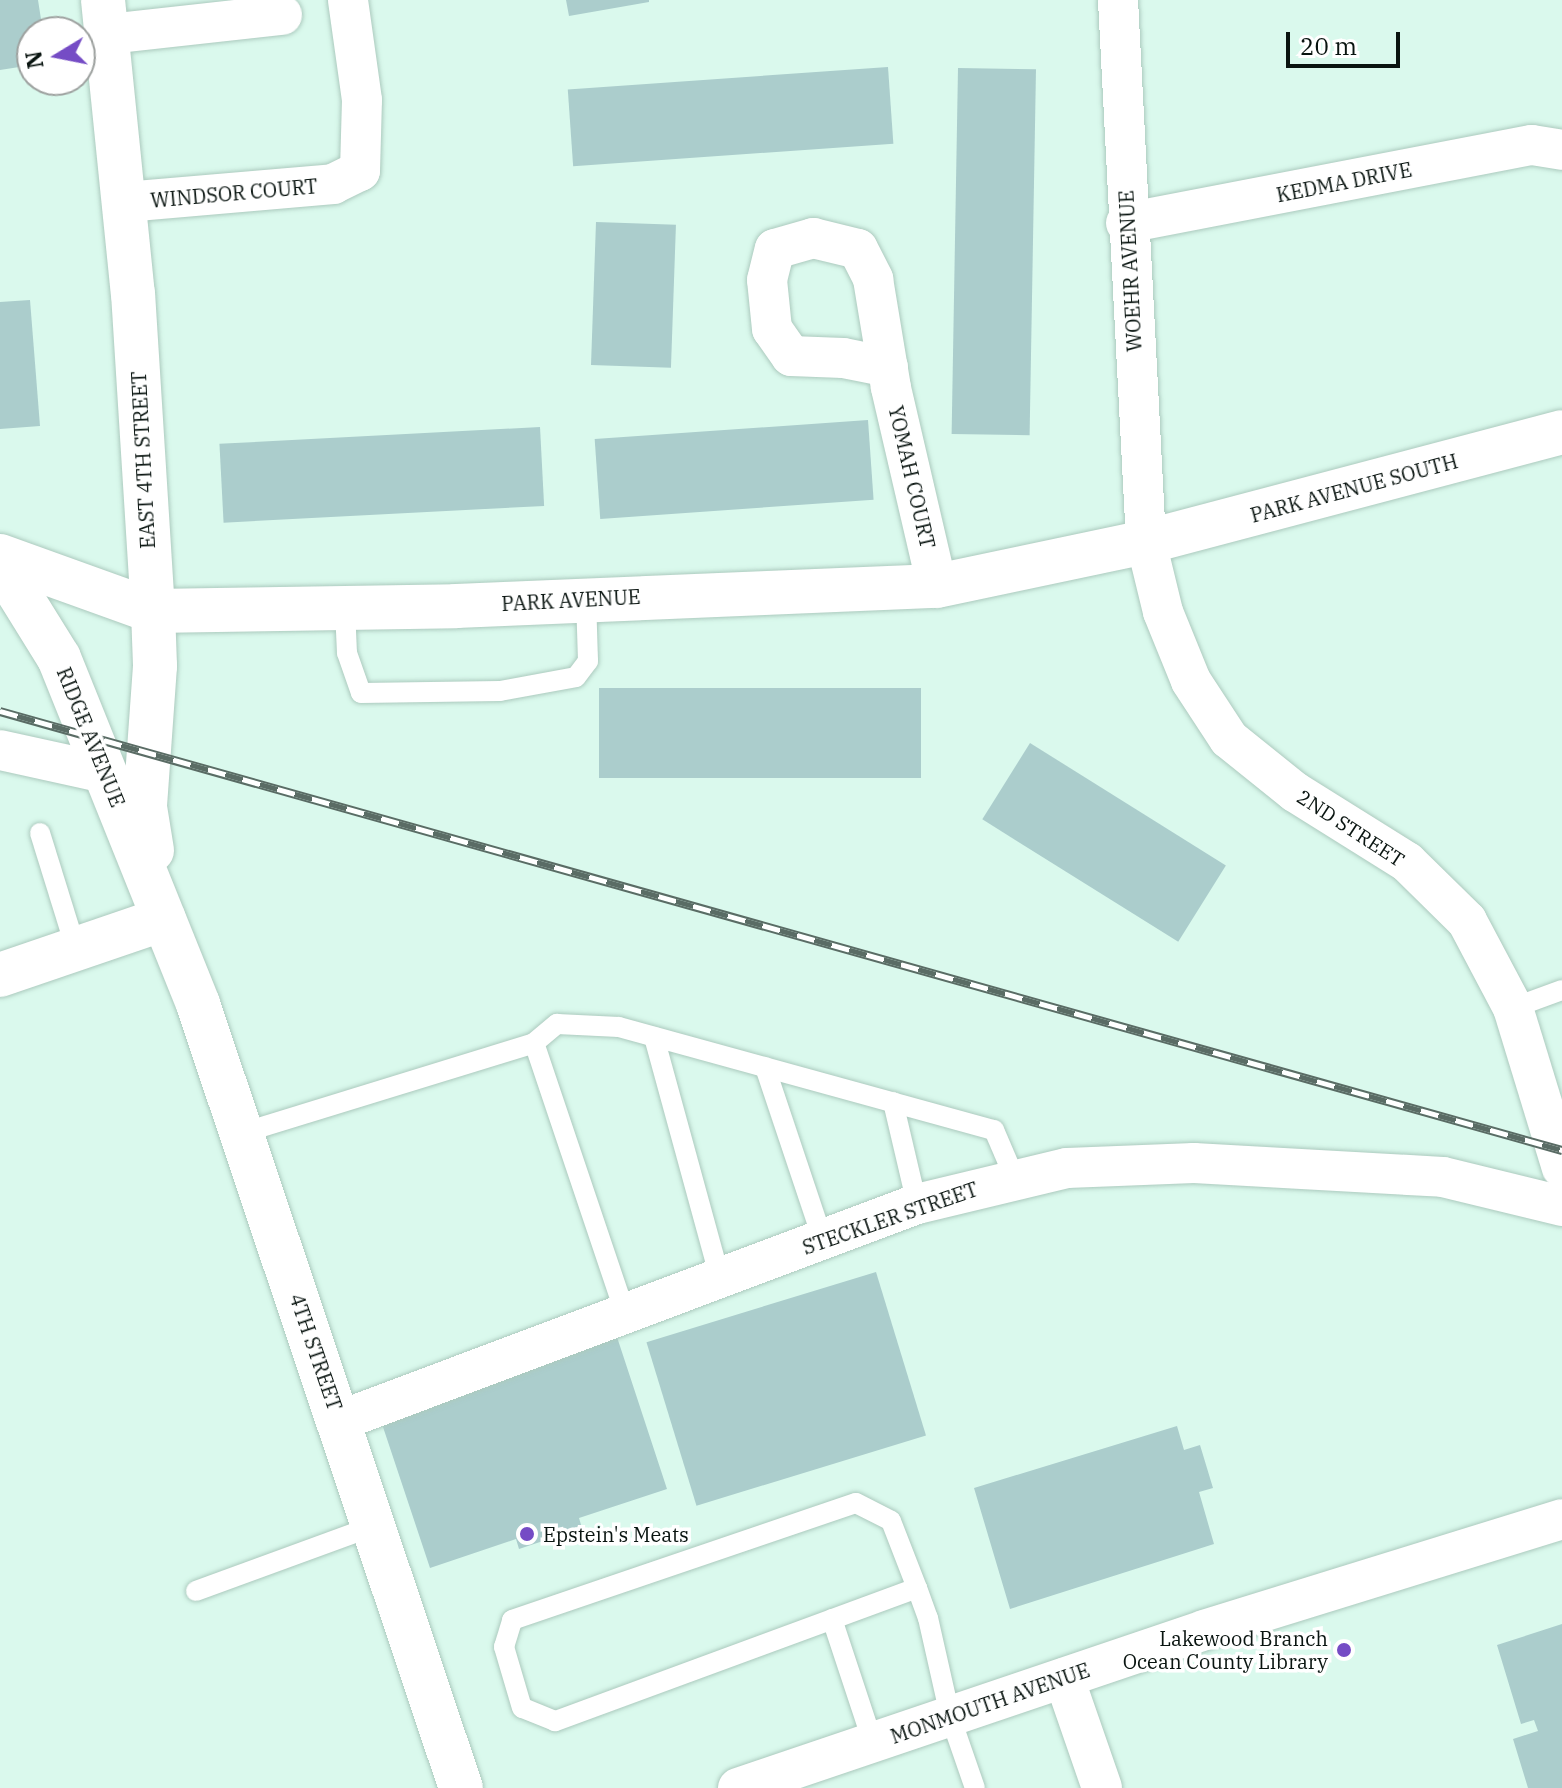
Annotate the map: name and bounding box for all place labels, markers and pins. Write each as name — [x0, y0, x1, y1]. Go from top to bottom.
place label: Epstein's Meats — [543, 1522, 689, 1546]
marker: Epstein's Meats — [518, 1525, 536, 1543]
place label: Lakewood Branch Ocean County Library — [1123, 1626, 1328, 1673]
marker: Lakewood Branch Ocean County Library — [1335, 1641, 1353, 1659]

